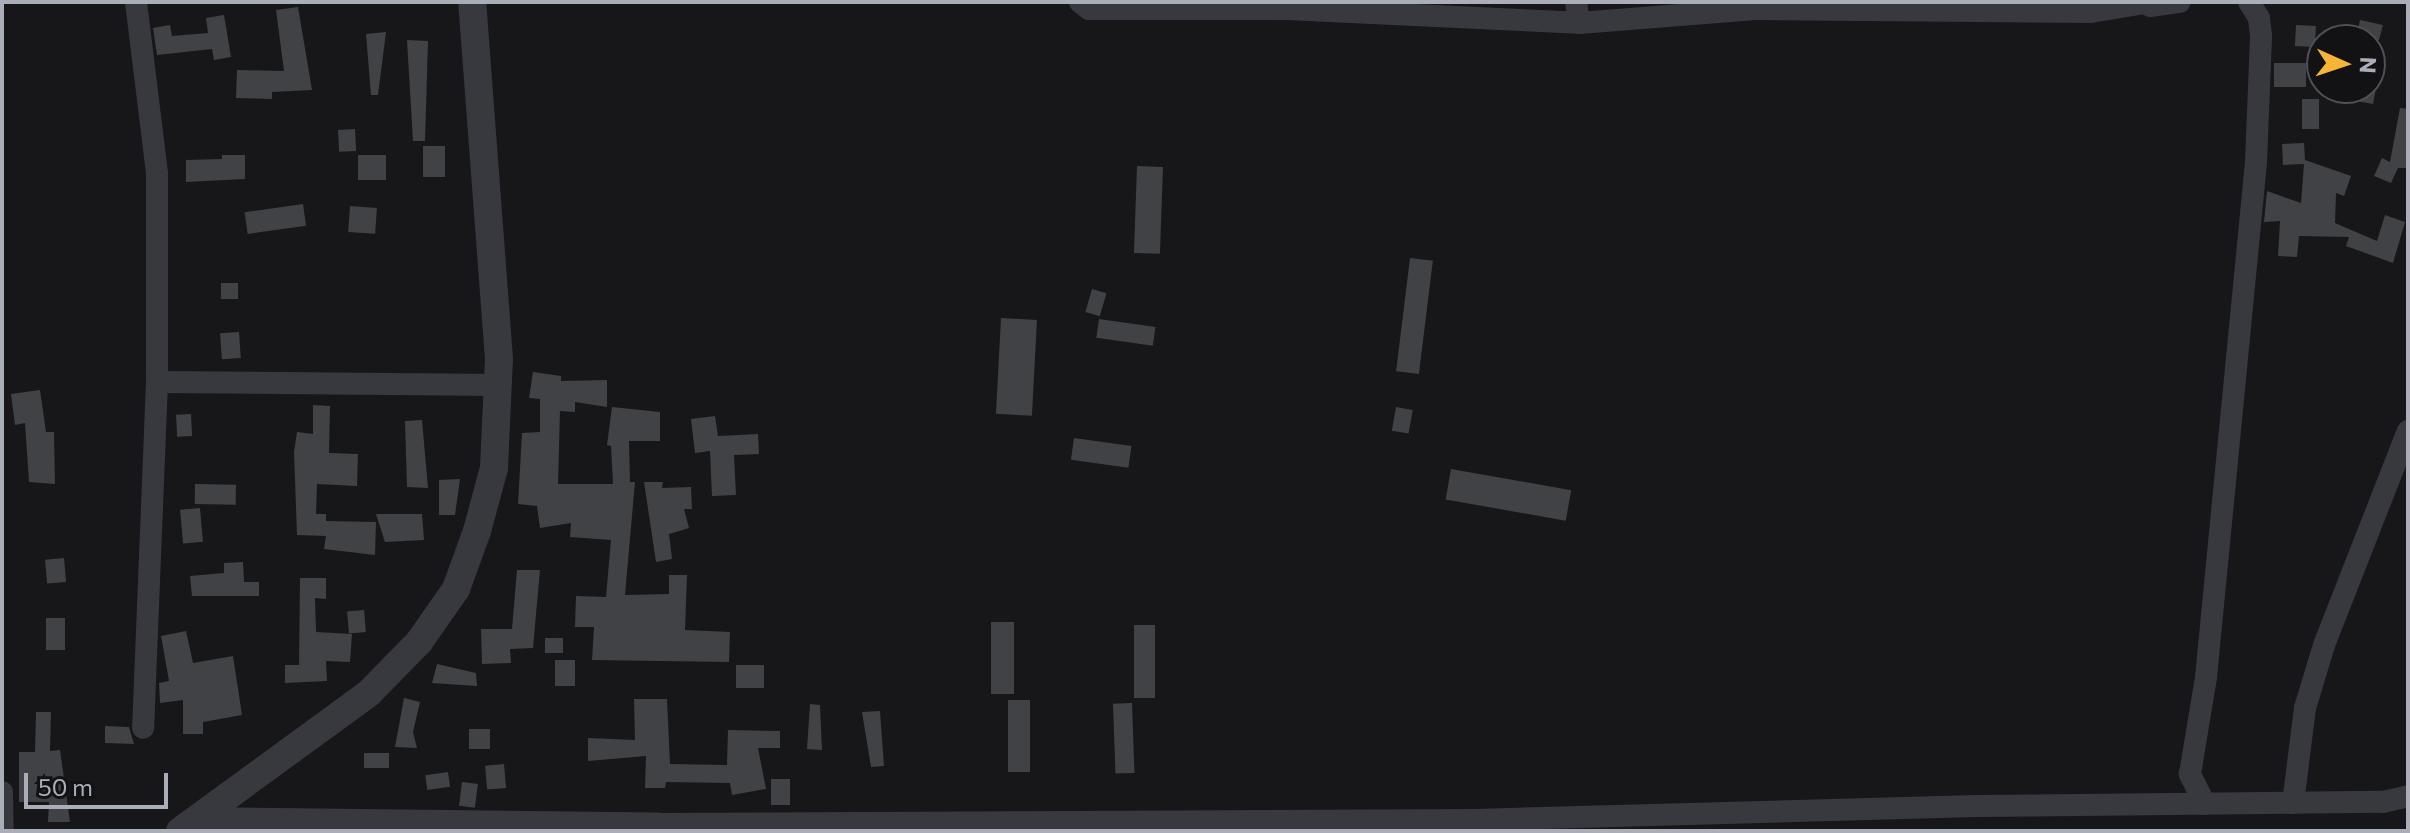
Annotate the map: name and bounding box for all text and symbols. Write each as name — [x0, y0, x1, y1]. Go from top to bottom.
north arrow — [2306, 24, 2386, 104]
text: N — [2355, 56, 2382, 74]
scale bar — [28, 757, 172, 807]
text: 50 m — [38, 772, 93, 801]

